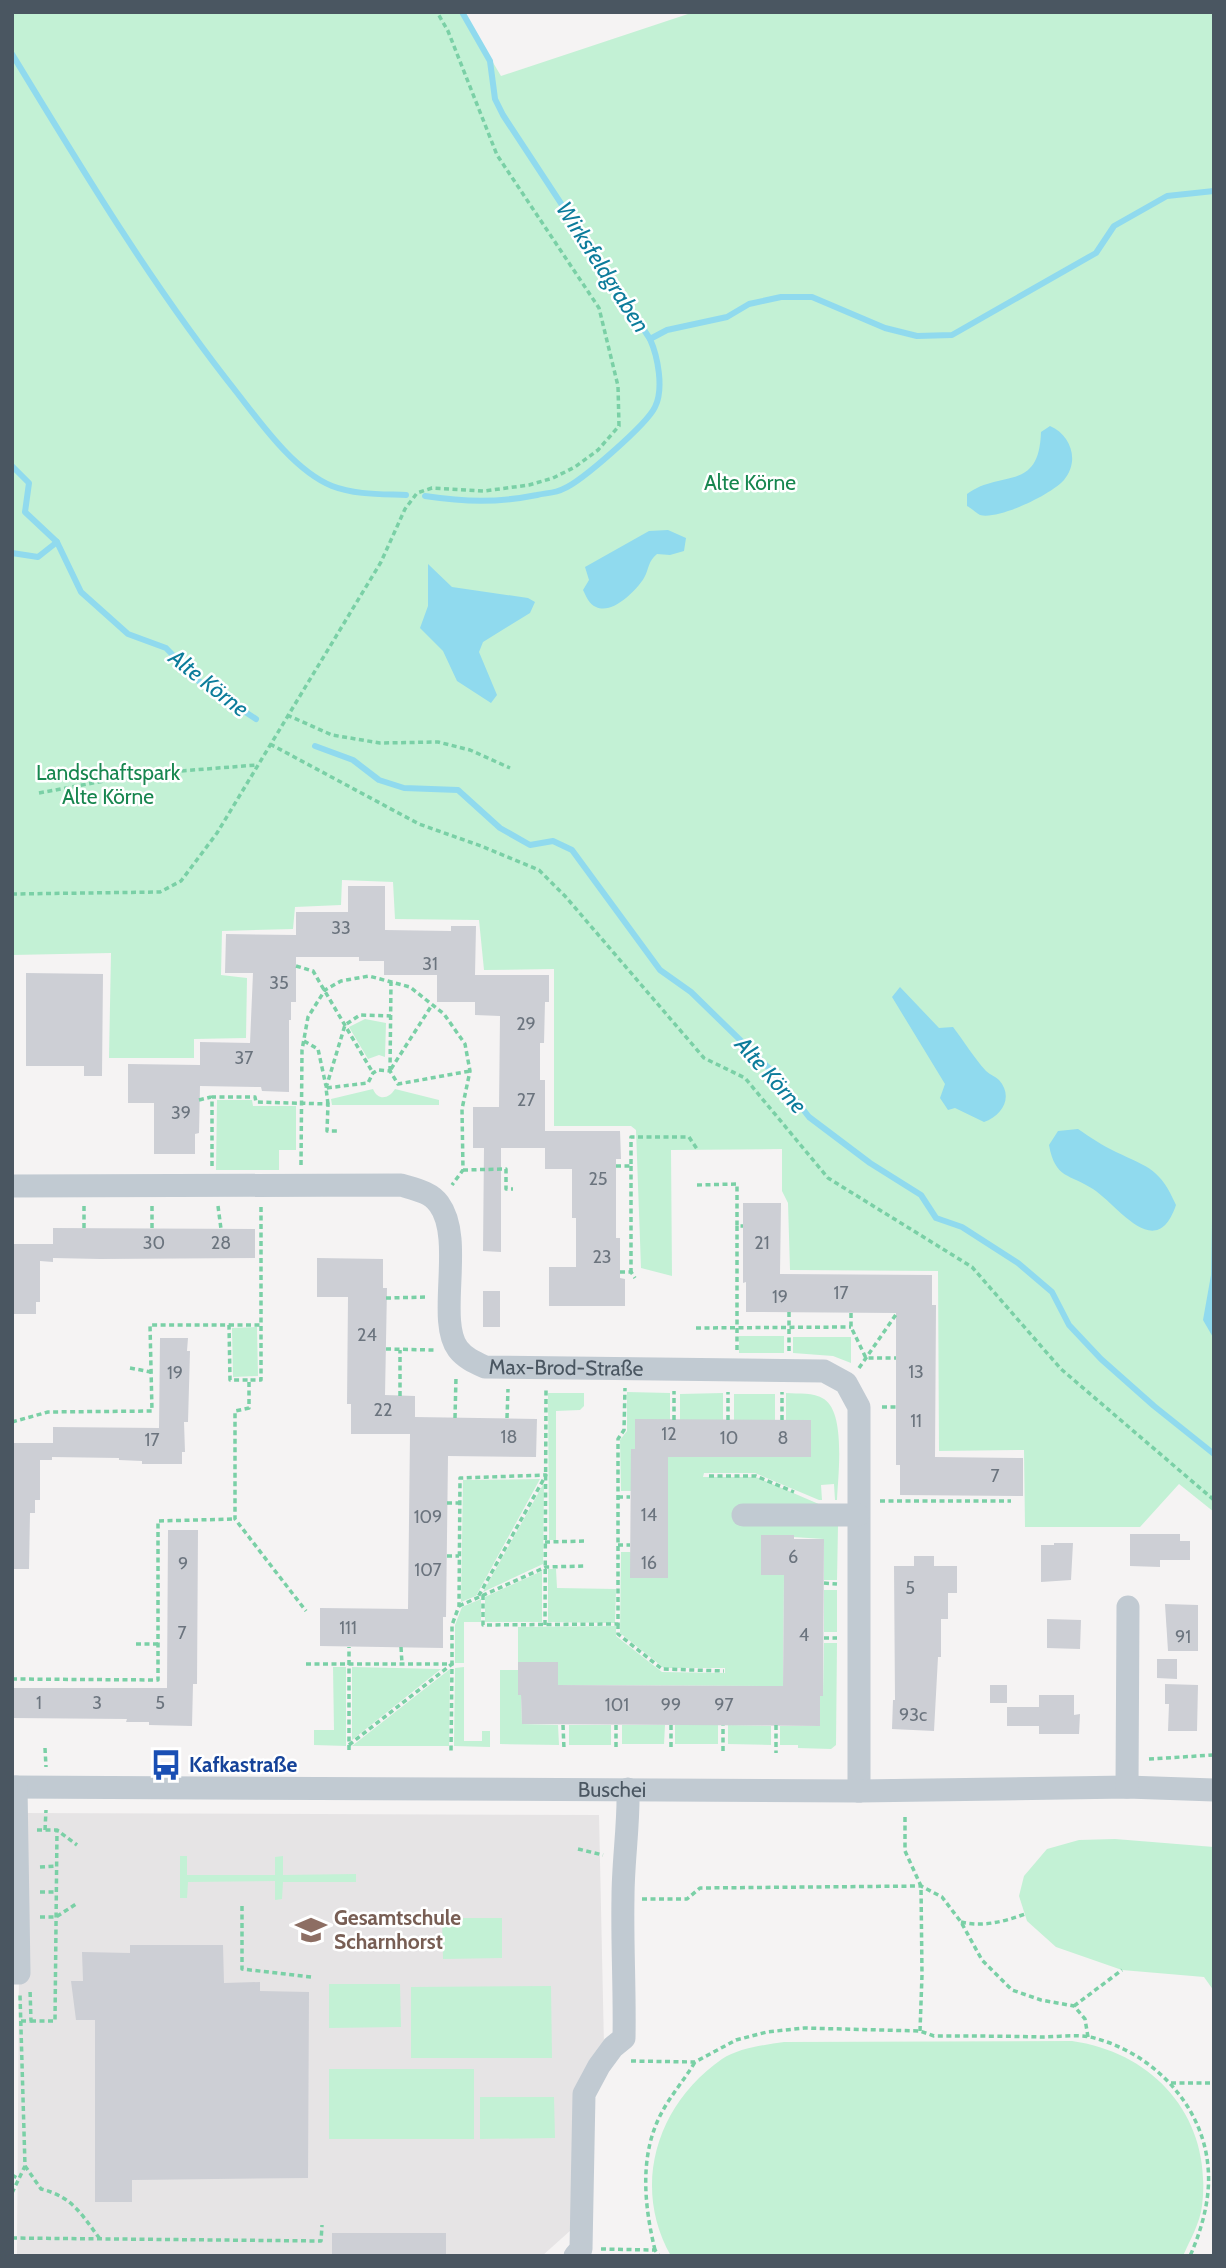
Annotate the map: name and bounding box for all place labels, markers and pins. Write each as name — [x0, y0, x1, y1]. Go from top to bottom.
bus stop icon: Kafkastraße — [149, 1748, 183, 1782]
place label: Kafkastraße — [189, 1752, 298, 1777]
place label: Gesamtschule Scharnhorst — [334, 1905, 461, 1954]
school or university icon: Gesamtschule Scharnhorst — [294, 1913, 328, 1947]

